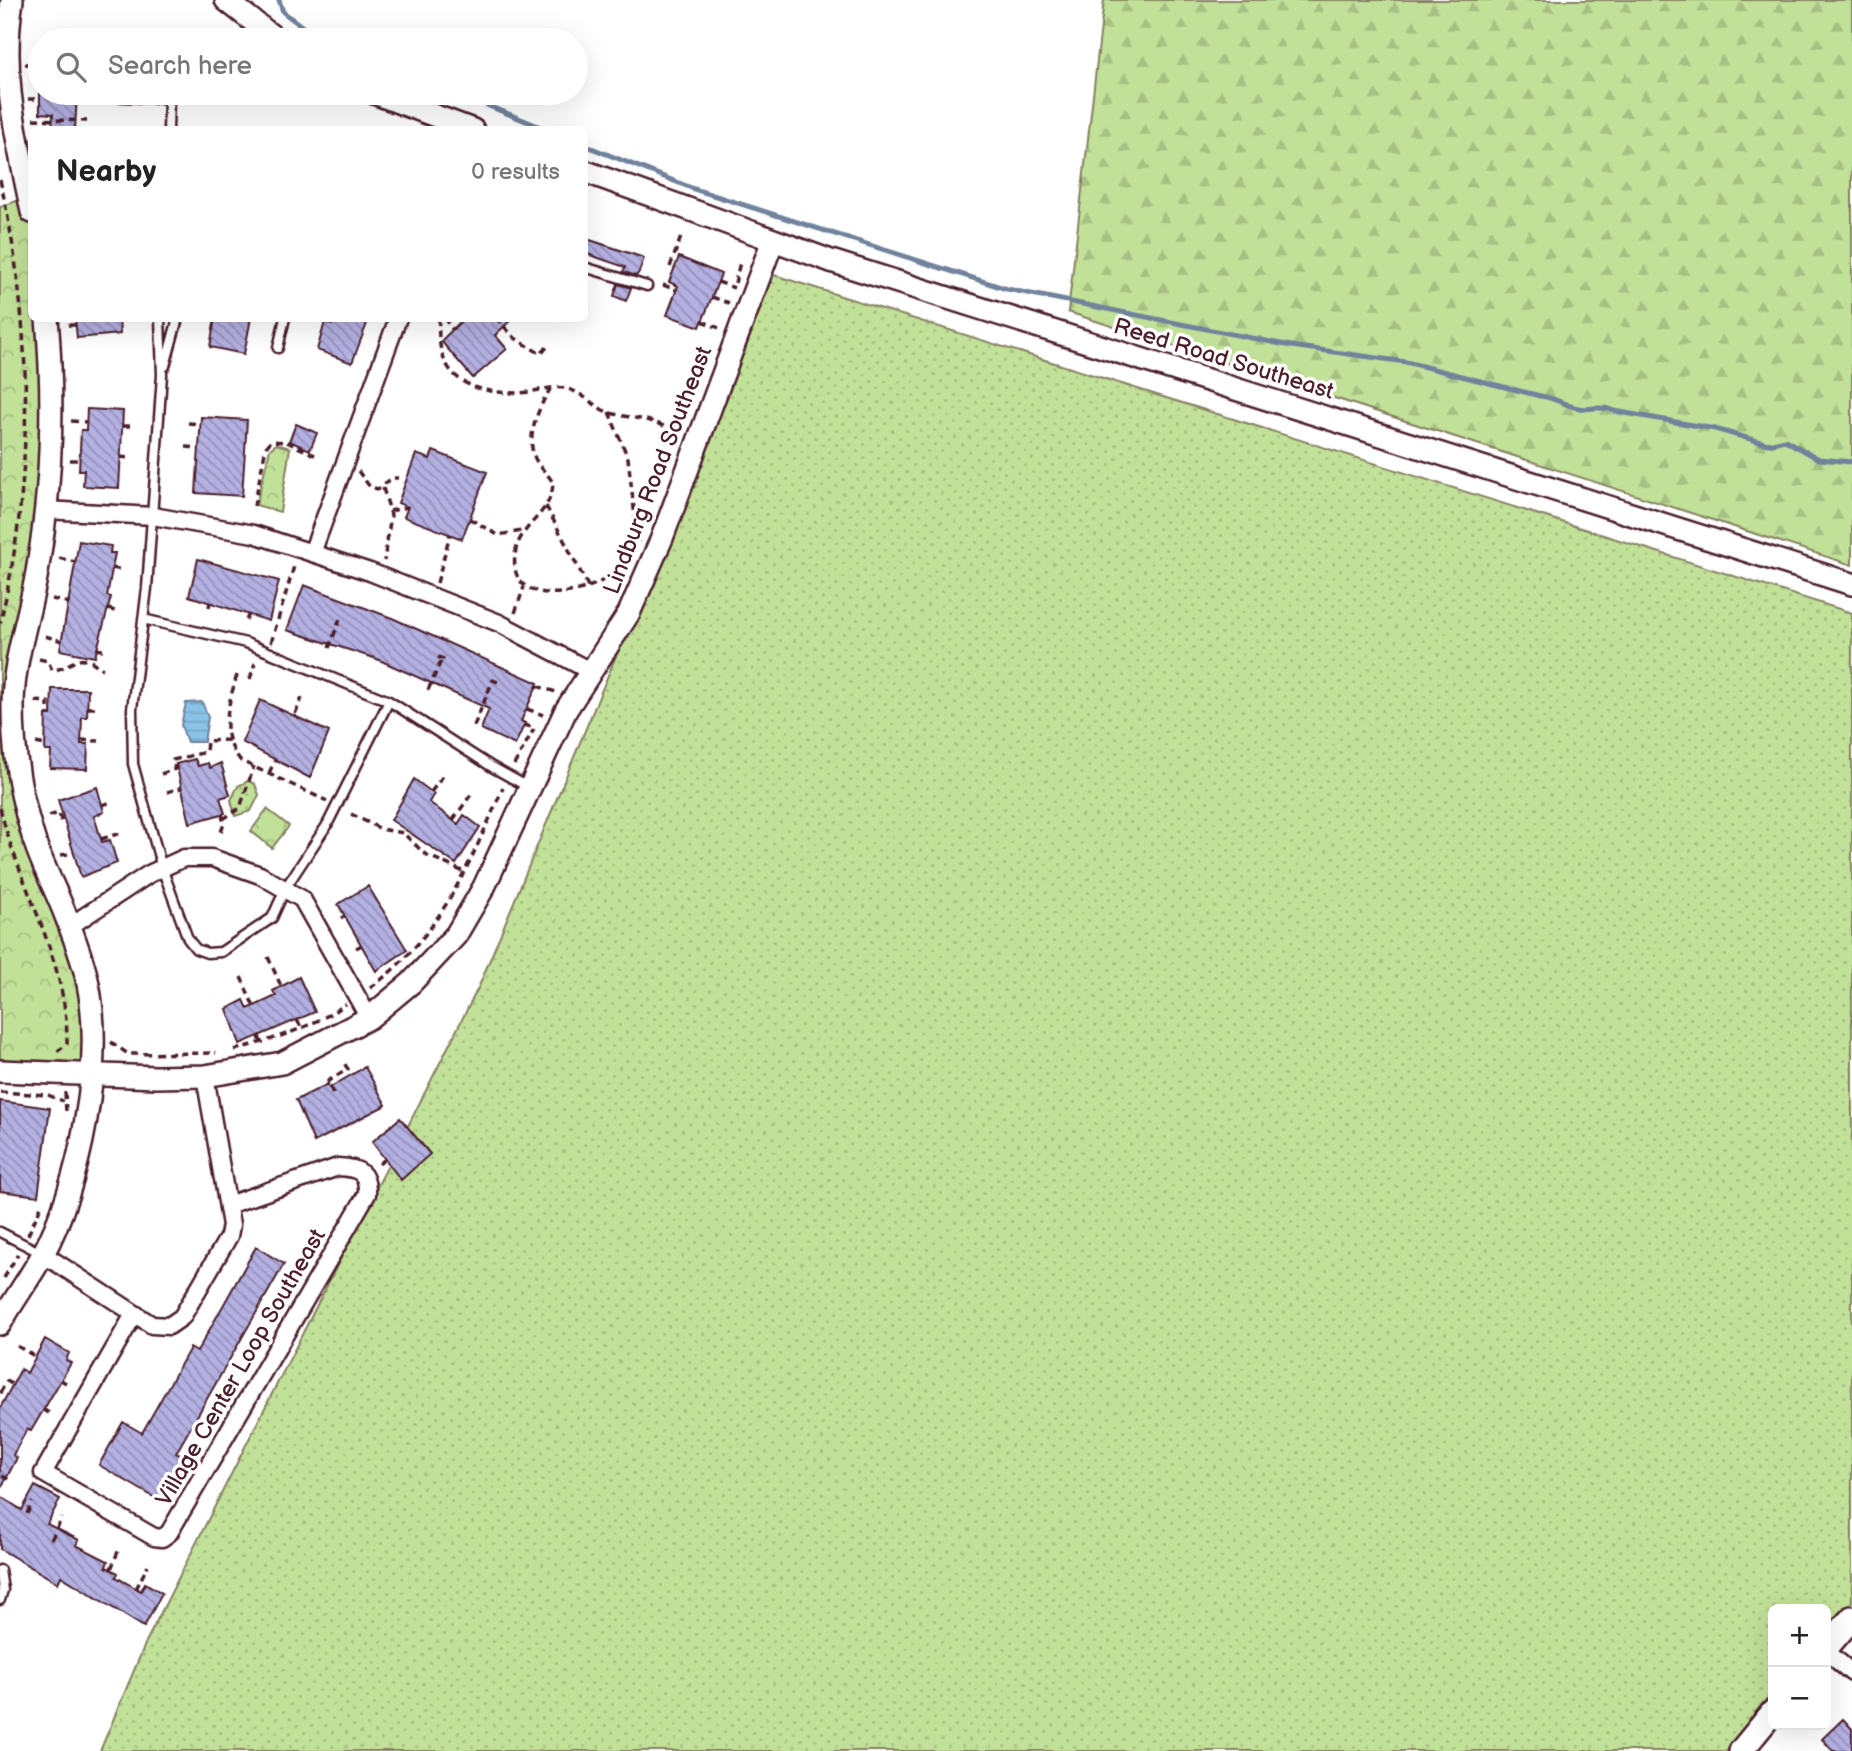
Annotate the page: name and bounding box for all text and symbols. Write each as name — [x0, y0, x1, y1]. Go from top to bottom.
search box — [28, 28, 588, 105]
icon: search — [52, 48, 90, 86]
text: Search here — [108, 51, 252, 82]
text: Nearby — [56, 154, 156, 190]
text: 0 results — [471, 158, 560, 186]
street label: Reed Road Southeast — [1110, 312, 1337, 406]
street label: Lindburg Road Southeast — [598, 342, 718, 598]
street label: Village Center Loop Southeast — [150, 1224, 332, 1511]
map controls — [1768, 1604, 1831, 1730]
button: + — [1768, 1604, 1831, 1667]
button: − — [1768, 1667, 1831, 1730]

